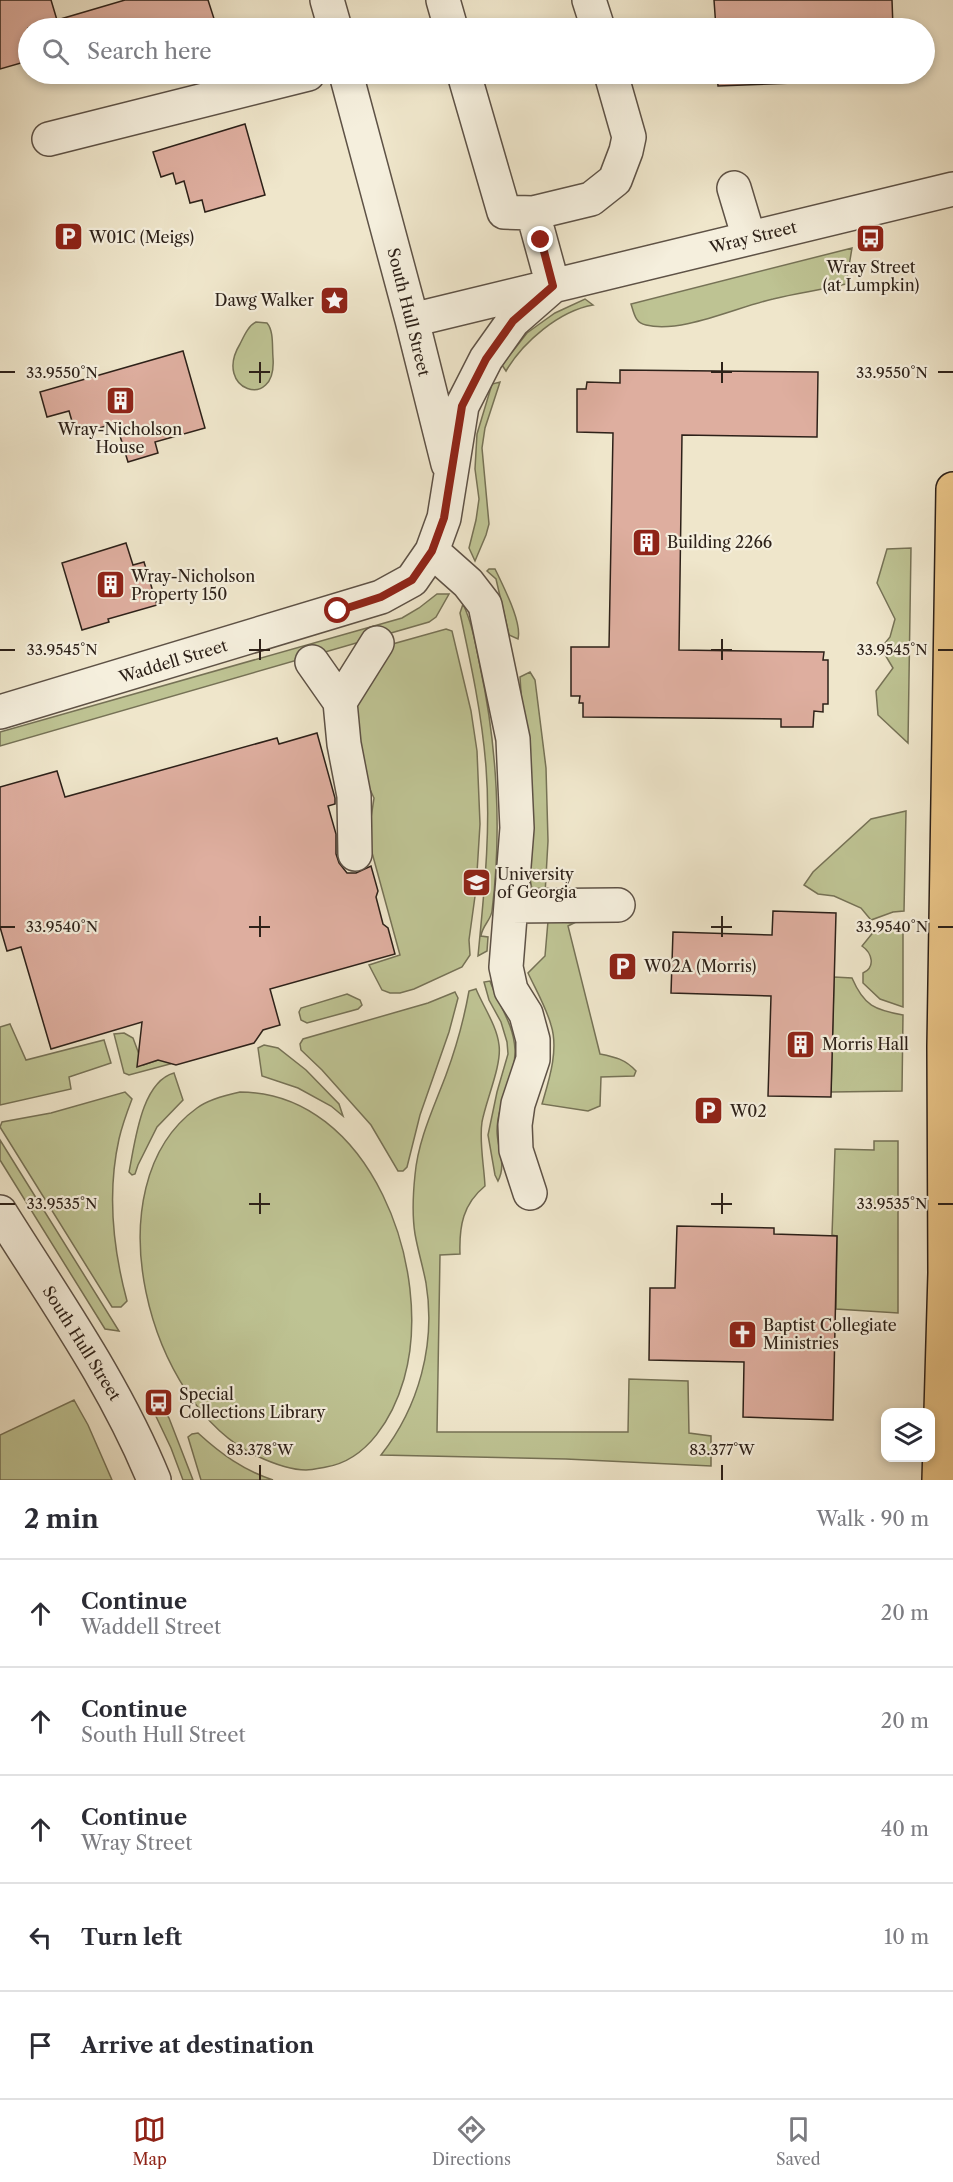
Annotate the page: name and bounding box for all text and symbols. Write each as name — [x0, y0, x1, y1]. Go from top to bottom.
search box — [18, 18, 935, 84]
icon: search — [39, 35, 72, 68]
text: Search here — [87, 38, 212, 65]
street label: Wray Street — [706, 216, 799, 258]
parking icon: W01C (Meigs) — [52, 221, 84, 253]
bus stop icon: Wray Street (at Lumpkin) — [855, 223, 887, 255]
route end — [527, 226, 553, 252]
place label: W01C (Meigs) — [88, 227, 194, 247]
street label: South Hull Street — [383, 246, 435, 379]
place label: Wray Street (at Lumpkin) — [823, 257, 919, 295]
place icon: Dawg Walker — [319, 284, 351, 316]
place label: Dawg Walker — [214, 290, 314, 310]
text: 33.9550°N — [26, 363, 98, 382]
text: 33.9550°N — [856, 363, 928, 382]
building icon: Wray-Nicholson House — [104, 385, 136, 417]
place label: Wray-Nicholson House — [57, 419, 182, 457]
building icon: Building 2266 — [630, 526, 662, 558]
place label: Building 2266 — [667, 532, 772, 552]
place label: Wray-Nicholson Property 150 — [130, 566, 255, 604]
building icon: Wray-Nicholson Property 150 — [94, 569, 126, 601]
route start — [324, 597, 350, 623]
street label: Waddell Street — [116, 635, 230, 687]
text: 33.9545°N — [26, 640, 98, 659]
text: 33.9545°N — [856, 640, 928, 659]
place label: University of Georgia — [497, 864, 577, 902]
school or university icon: University of Georgia — [460, 867, 492, 899]
text: 33.9540°N — [26, 917, 98, 936]
text: 33.9540°N — [856, 917, 928, 936]
parking icon: W02A (Morris) — [607, 950, 639, 982]
place label: W02A (Morris) — [643, 956, 757, 976]
building icon: Morris Hall — [785, 1028, 817, 1060]
place label: Morris Hall — [822, 1034, 909, 1054]
parking icon: W02 — [693, 1095, 725, 1127]
place label: W02 — [729, 1101, 767, 1121]
text: 33.9535°N — [27, 1194, 97, 1213]
text: 33.9535°N — [857, 1194, 927, 1213]
street label: South Hull Street — [39, 1282, 126, 1404]
place label: Baptist Collegiate Ministries — [763, 1315, 897, 1353]
church icon: Baptist Collegiate Ministries — [726, 1318, 758, 1350]
place label: Special Collections Library — [179, 1384, 326, 1422]
bus stop icon: Special Collections Library — [142, 1387, 174, 1419]
map controls — [881, 1408, 935, 1462]
button: layers — [881, 1408, 935, 1462]
text: 83.378°W — [226, 1440, 294, 1459]
text: 83.377°W — [689, 1440, 755, 1459]
text: 2 min — [24, 1503, 99, 1535]
text: Walk · 90 m — [817, 1507, 929, 1531]
text: Continue — [81, 1588, 187, 1615]
icon: ahead — [24, 1597, 57, 1630]
text: 20 m — [881, 1601, 929, 1625]
text: Waddell Street — [81, 1615, 221, 1639]
text: Continue — [81, 1696, 187, 1723]
icon: ahead — [24, 1705, 57, 1738]
text: 20 m — [881, 1709, 929, 1733]
text: South Hull Street — [81, 1723, 246, 1747]
text: Continue — [81, 1804, 187, 1831]
icon: ahead — [24, 1813, 57, 1846]
text: 40 m — [881, 1817, 929, 1841]
text: Wray Street — [81, 1831, 192, 1855]
icon: left — [24, 1921, 57, 1954]
text: Turn left — [81, 1924, 182, 1951]
text: 10 m — [884, 1925, 929, 1949]
icon: arrive — [24, 2029, 57, 2062]
text: Arrive at destination — [81, 2032, 314, 2059]
tab: Map — [133, 2113, 167, 2169]
tab: Directions — [432, 2113, 511, 2169]
tab: Saved — [776, 2113, 820, 2169]

